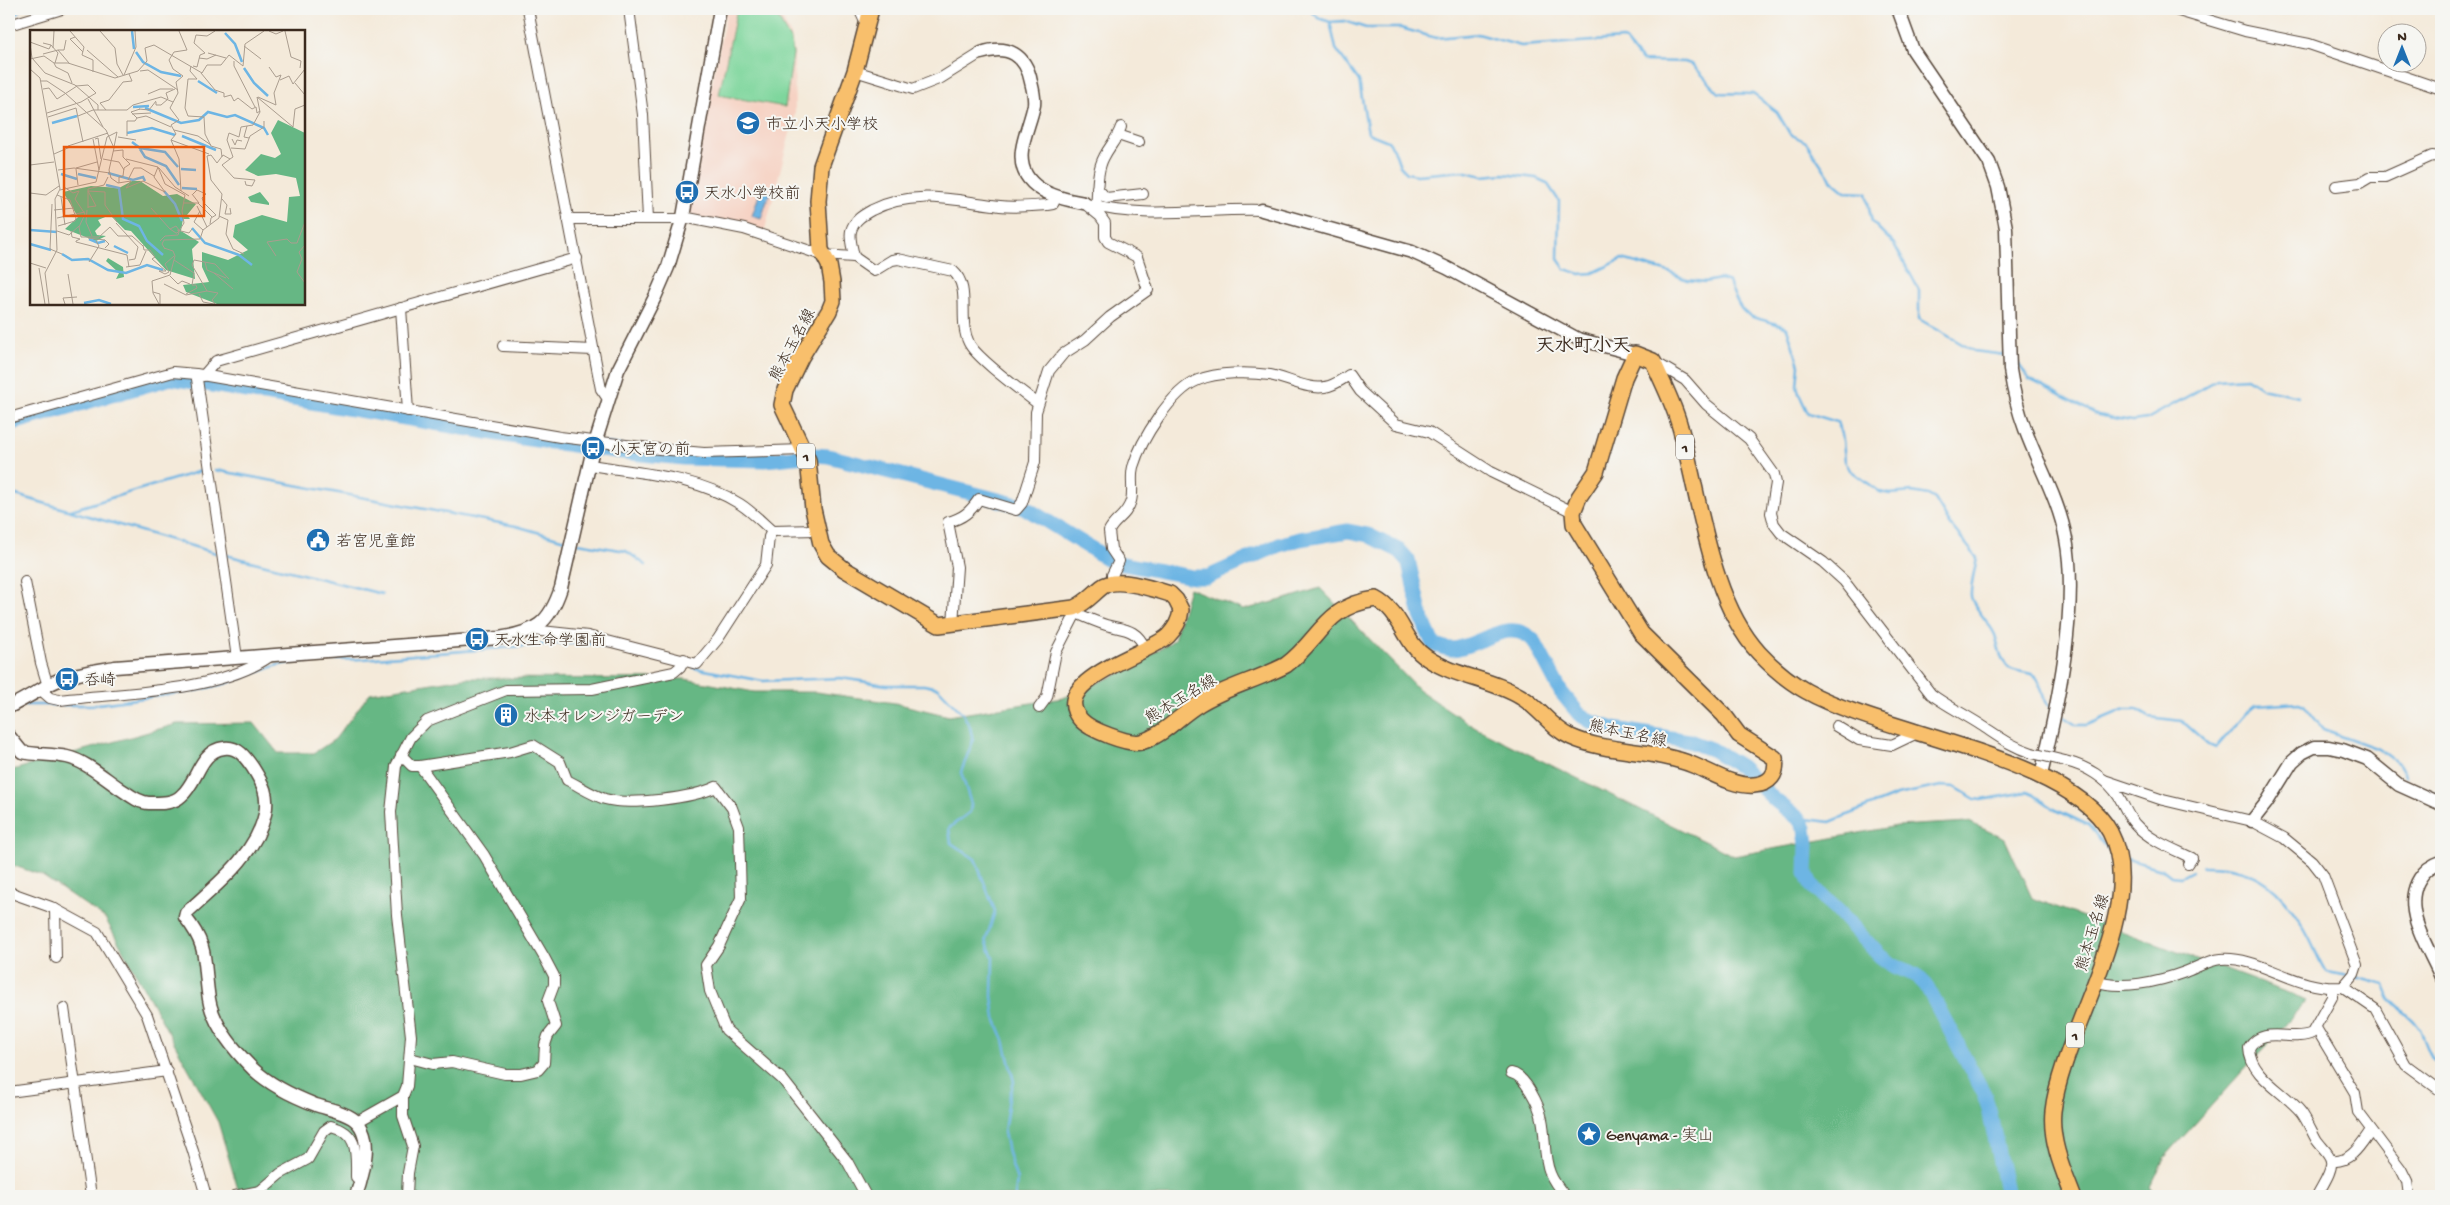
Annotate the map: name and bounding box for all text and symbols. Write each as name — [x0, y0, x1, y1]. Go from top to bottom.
north arrow — [2378, 22, 2428, 72]
text: N — [2397, 29, 2407, 46]
inset map — [30, 30, 305, 305]
school or university icon: 市立小天小学校 — [735, 110, 761, 136]
place label: 市立小天小学校 — [766, 116, 878, 136]
bus stop icon: 天水小学校前 — [674, 179, 700, 205]
place label: 天水小学校前 — [704, 185, 800, 205]
street label: 熊本玉名線 — [765, 305, 821, 385]
district label: 天水町小天 — [1535, 335, 1631, 359]
road number: 1 — [1676, 434, 1694, 460]
bus stop icon: 小天宮の前 — [580, 435, 606, 461]
place label: 小天宮の前 — [610, 441, 690, 461]
road number: 1 — [797, 444, 815, 468]
public building icon: 若宮児童館 — [305, 527, 331, 553]
place label: 若宮児童館 — [336, 532, 416, 553]
bus stop icon: 天水生命学園前 — [464, 626, 490, 652]
place label: 天水生命学園前 — [494, 631, 606, 652]
bus stop icon: 呑崎 — [54, 666, 80, 692]
street label: 熊本玉名線 — [1142, 671, 1221, 730]
place label: 呑崎 — [84, 672, 116, 692]
building icon: 水本オレンジガーデン — [493, 702, 519, 728]
place label: 水本オレンジガーデン — [524, 708, 684, 728]
street label: 熊本玉名線 — [1586, 716, 1669, 753]
street label: 熊本玉名線 — [2072, 891, 2115, 974]
road number: 1 — [2066, 1022, 2084, 1048]
place icon: Genyama - 実山 — [1576, 1121, 1602, 1147]
place label: Genyama - 実山 — [1606, 1127, 1714, 1147]

